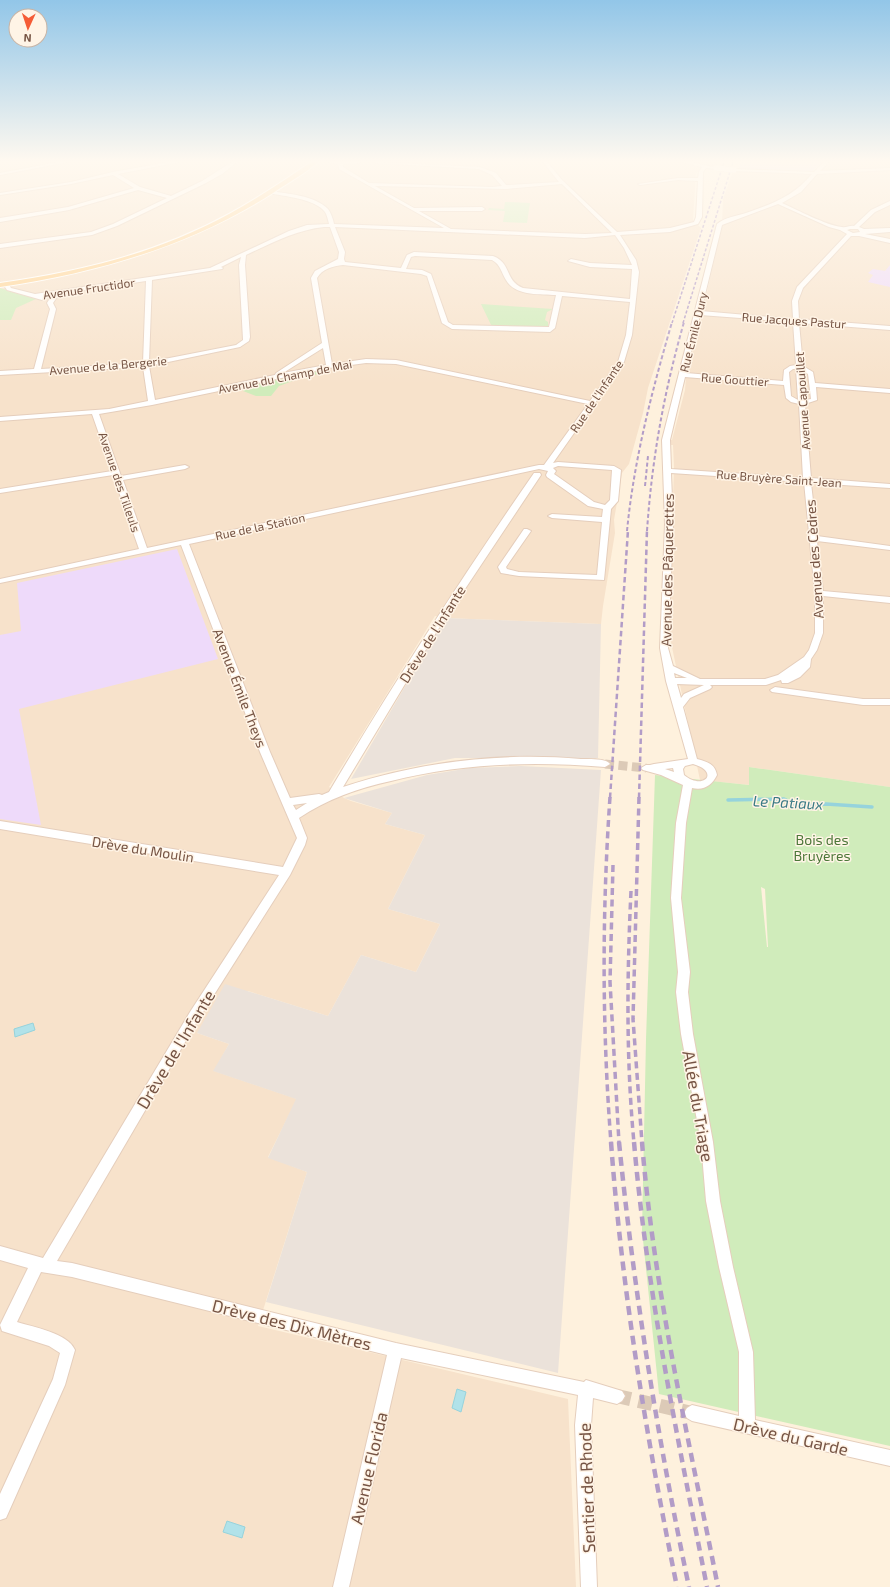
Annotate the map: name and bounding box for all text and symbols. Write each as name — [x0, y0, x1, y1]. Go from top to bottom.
north arrow — [8, 8, 48, 48]
text: N — [23, 32, 32, 45]
street label: Avenue Fructidor — [42, 275, 136, 301]
street label: Rue Émile Dury — [676, 290, 710, 374]
street label: Rue Jacques Pastur — [741, 309, 847, 331]
street label: Avenue Capouillet — [792, 351, 812, 450]
street label: Avenue de la Bergerie — [49, 353, 167, 377]
street label: Avenue du Champ de Mai — [217, 356, 353, 396]
street label: Rue de l'Infante — [567, 357, 625, 435]
street label: Rue Gouttier — [701, 370, 770, 388]
street label: Avenue des Tilleuls — [96, 430, 144, 534]
street label: Rue Bruyère Saint-Jean — [716, 467, 842, 489]
street label: Avenue des Pâquerettes — [657, 493, 677, 647]
street label: Avenue des Cèdres — [801, 499, 827, 619]
street label: Rue de la Station — [214, 510, 306, 542]
street label: Drève de l'Infante — [395, 582, 469, 686]
street label: Avenue Émile Theys — [209, 626, 271, 750]
water label: Le Patiaux — [752, 791, 824, 813]
park label: Bois des Bruyères — [793, 831, 851, 864]
street label: Drève du Moulin — [91, 833, 195, 865]
street label: Drève de l'Infante — [132, 986, 218, 1112]
street label: Allée du Triage — [678, 1049, 719, 1163]
street label: Drève des Dix Mètres — [210, 1295, 374, 1353]
street label: Avenue Florida — [345, 1410, 391, 1526]
street label: Drève du Garde — [731, 1413, 851, 1459]
street label: Sentier de Rhode — [574, 1423, 598, 1553]

